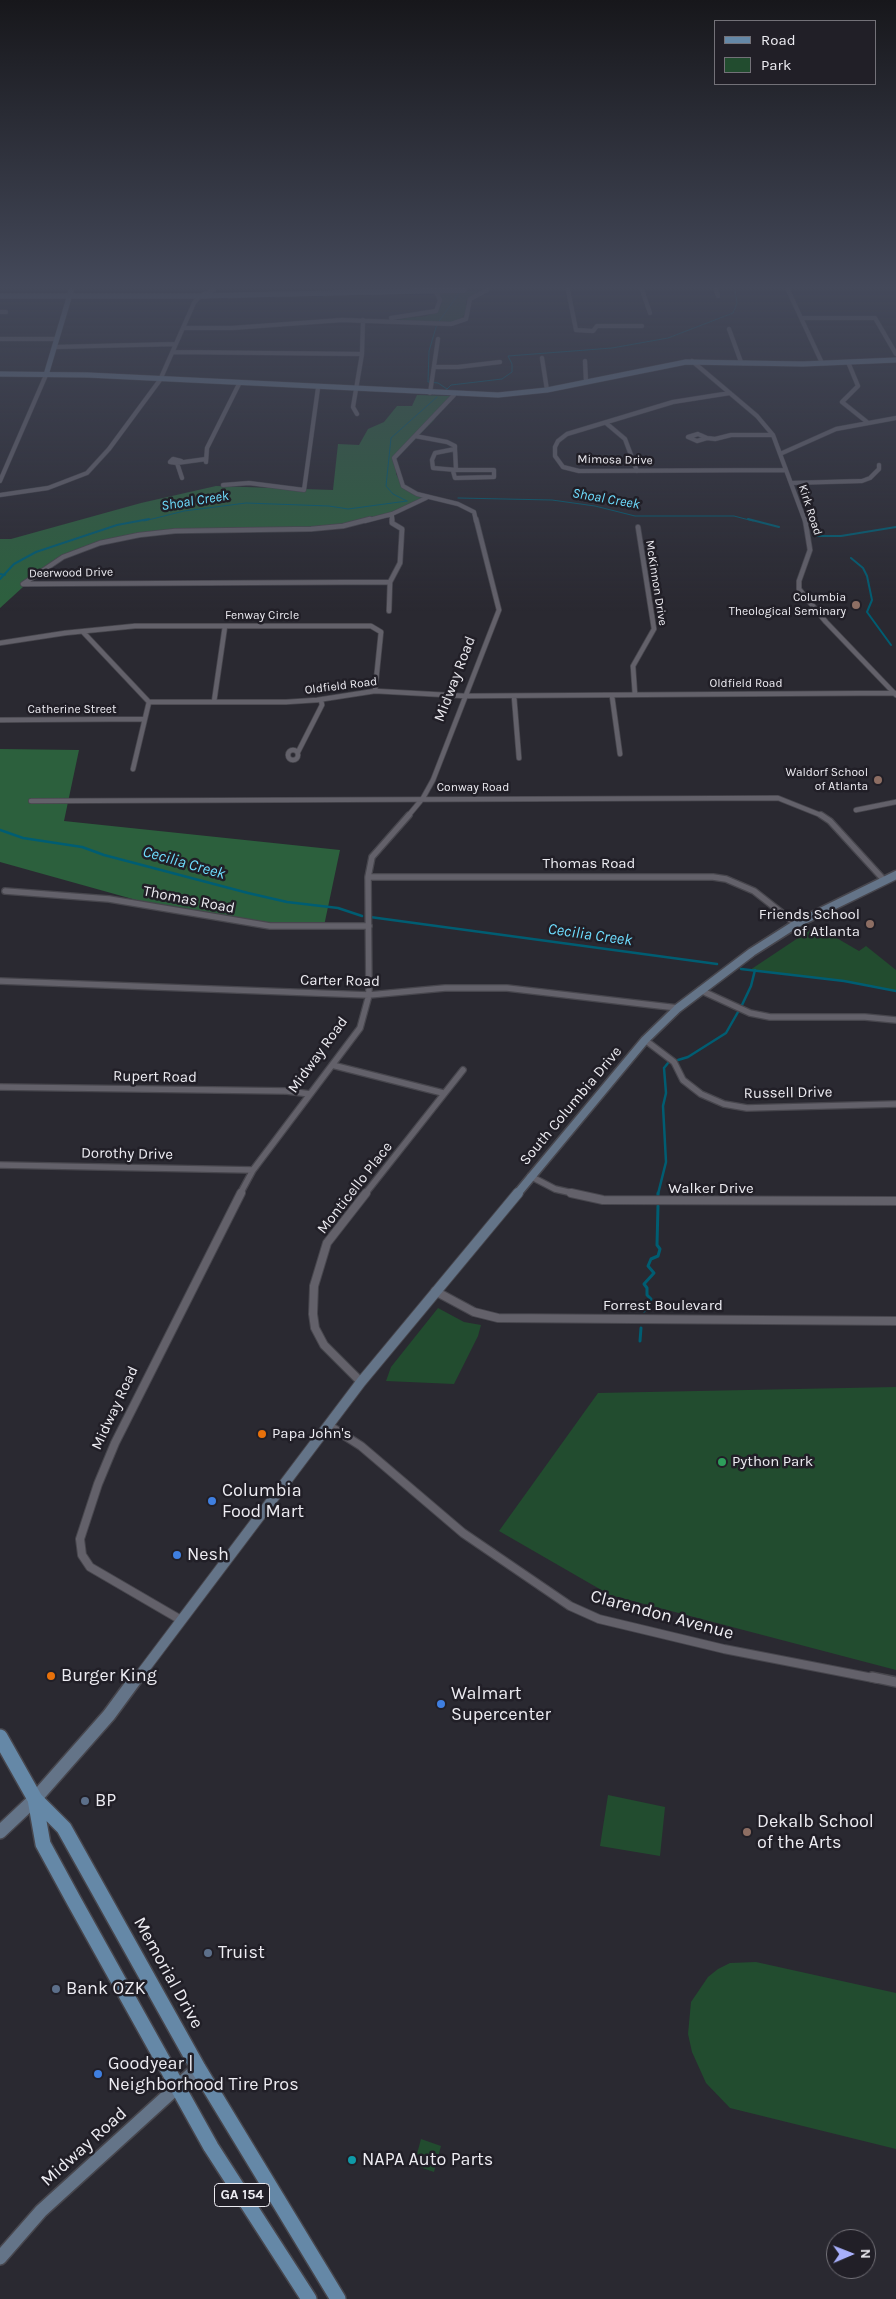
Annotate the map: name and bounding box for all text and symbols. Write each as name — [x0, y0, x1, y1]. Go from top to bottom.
legend — [714, 20, 876, 85]
text: Road — [761, 31, 796, 49]
text: Park — [761, 56, 791, 74]
street label: Mimosa Drive — [577, 452, 653, 468]
street label: Kirk Road — [795, 483, 825, 537]
water label: Shoal Creek — [571, 485, 641, 513]
water label: Shoal Creek — [160, 487, 230, 515]
street label: McKinnon Drive — [642, 539, 670, 627]
street label: Deerwood Drive — [29, 565, 113, 581]
place label: Columbia Theological Seminary — [729, 591, 846, 619]
marker: Columbia Theological Seminary — [850, 599, 862, 611]
street label: Fenway Circle — [225, 609, 299, 623]
street label: Midway Road — [430, 634, 480, 724]
street label: Oldfield Road — [304, 674, 378, 698]
street label: Oldfield Road — [709, 677, 783, 691]
street label: Catherine Street — [28, 703, 116, 717]
place label: Waldorf School of Atlanta — [786, 766, 868, 794]
marker: Waldorf School of Atlanta — [872, 774, 884, 786]
street label: Conway Road — [437, 781, 509, 795]
water label: Cecilia Creek — [140, 842, 228, 884]
street label: Thomas Road — [542, 855, 636, 873]
street label: Thomas Road — [142, 882, 236, 918]
place label: Friends School of Atlanta — [759, 906, 860, 941]
marker: Friends School of Atlanta — [864, 918, 876, 930]
water label: Cecilia Creek — [547, 920, 633, 950]
street label: Carter Road — [300, 971, 380, 991]
street label: Midway Road — [284, 1013, 352, 1097]
street label: South Columbia Drive — [516, 1043, 626, 1169]
street label: Rupert Road — [113, 1067, 197, 1087]
street label: Russell Drive — [743, 1083, 833, 1103]
street label: Monticello Place — [313, 1138, 397, 1238]
street label: Dorothy Drive — [81, 1144, 173, 1164]
street label: Walker Drive — [668, 1180, 754, 1198]
street label: Forrest Boulevard — [603, 1297, 723, 1315]
street label: Midway Road — [88, 1363, 142, 1453]
place label: Papa John's — [272, 1425, 351, 1443]
marker: Papa John's — [256, 1428, 268, 1440]
place label: Python Park — [732, 1453, 813, 1471]
marker: Python Park — [716, 1456, 728, 1468]
place label: Columbia Food Mart — [222, 1480, 304, 1522]
marker: Columbia Food Mart — [206, 1495, 218, 1507]
place label: Nesh — [187, 1544, 229, 1566]
marker: Nesh — [171, 1549, 183, 1561]
street label: Clarendon Avenue — [588, 1585, 736, 1645]
place label: Burger King — [61, 1665, 157, 1687]
marker: Burger King — [45, 1670, 57, 1682]
place label: Walmart Supercenter — [451, 1683, 551, 1726]
marker: Walmart Supercenter — [435, 1698, 447, 1710]
place label: BP — [95, 1790, 116, 1812]
marker: BP — [79, 1795, 91, 1807]
place label: Dekalb School of the Arts — [757, 1811, 874, 1854]
marker: Dekalb School of the Arts — [741, 1826, 753, 1838]
street label: Memorial Drive — [128, 1913, 208, 2033]
place label: Truist — [218, 1942, 265, 1964]
marker: Truist — [202, 1947, 214, 1959]
place label: Bank OZK — [66, 1978, 146, 2000]
marker: Bank OZK — [50, 1983, 62, 1995]
place label: Goodyear | Neighborhood Tire Pros — [108, 2053, 299, 2096]
marker: Goodyear | Neighborhood Tire Pros — [92, 2068, 104, 2080]
street label: Midway Road — [37, 2103, 131, 2191]
place label: NAPA Auto Parts — [362, 2149, 493, 2171]
marker: NAPA Auto Parts — [346, 2154, 358, 2166]
road number: GA 154 — [214, 2184, 270, 2206]
north arrow — [826, 2229, 876, 2279]
text: N — [857, 2249, 874, 2259]

